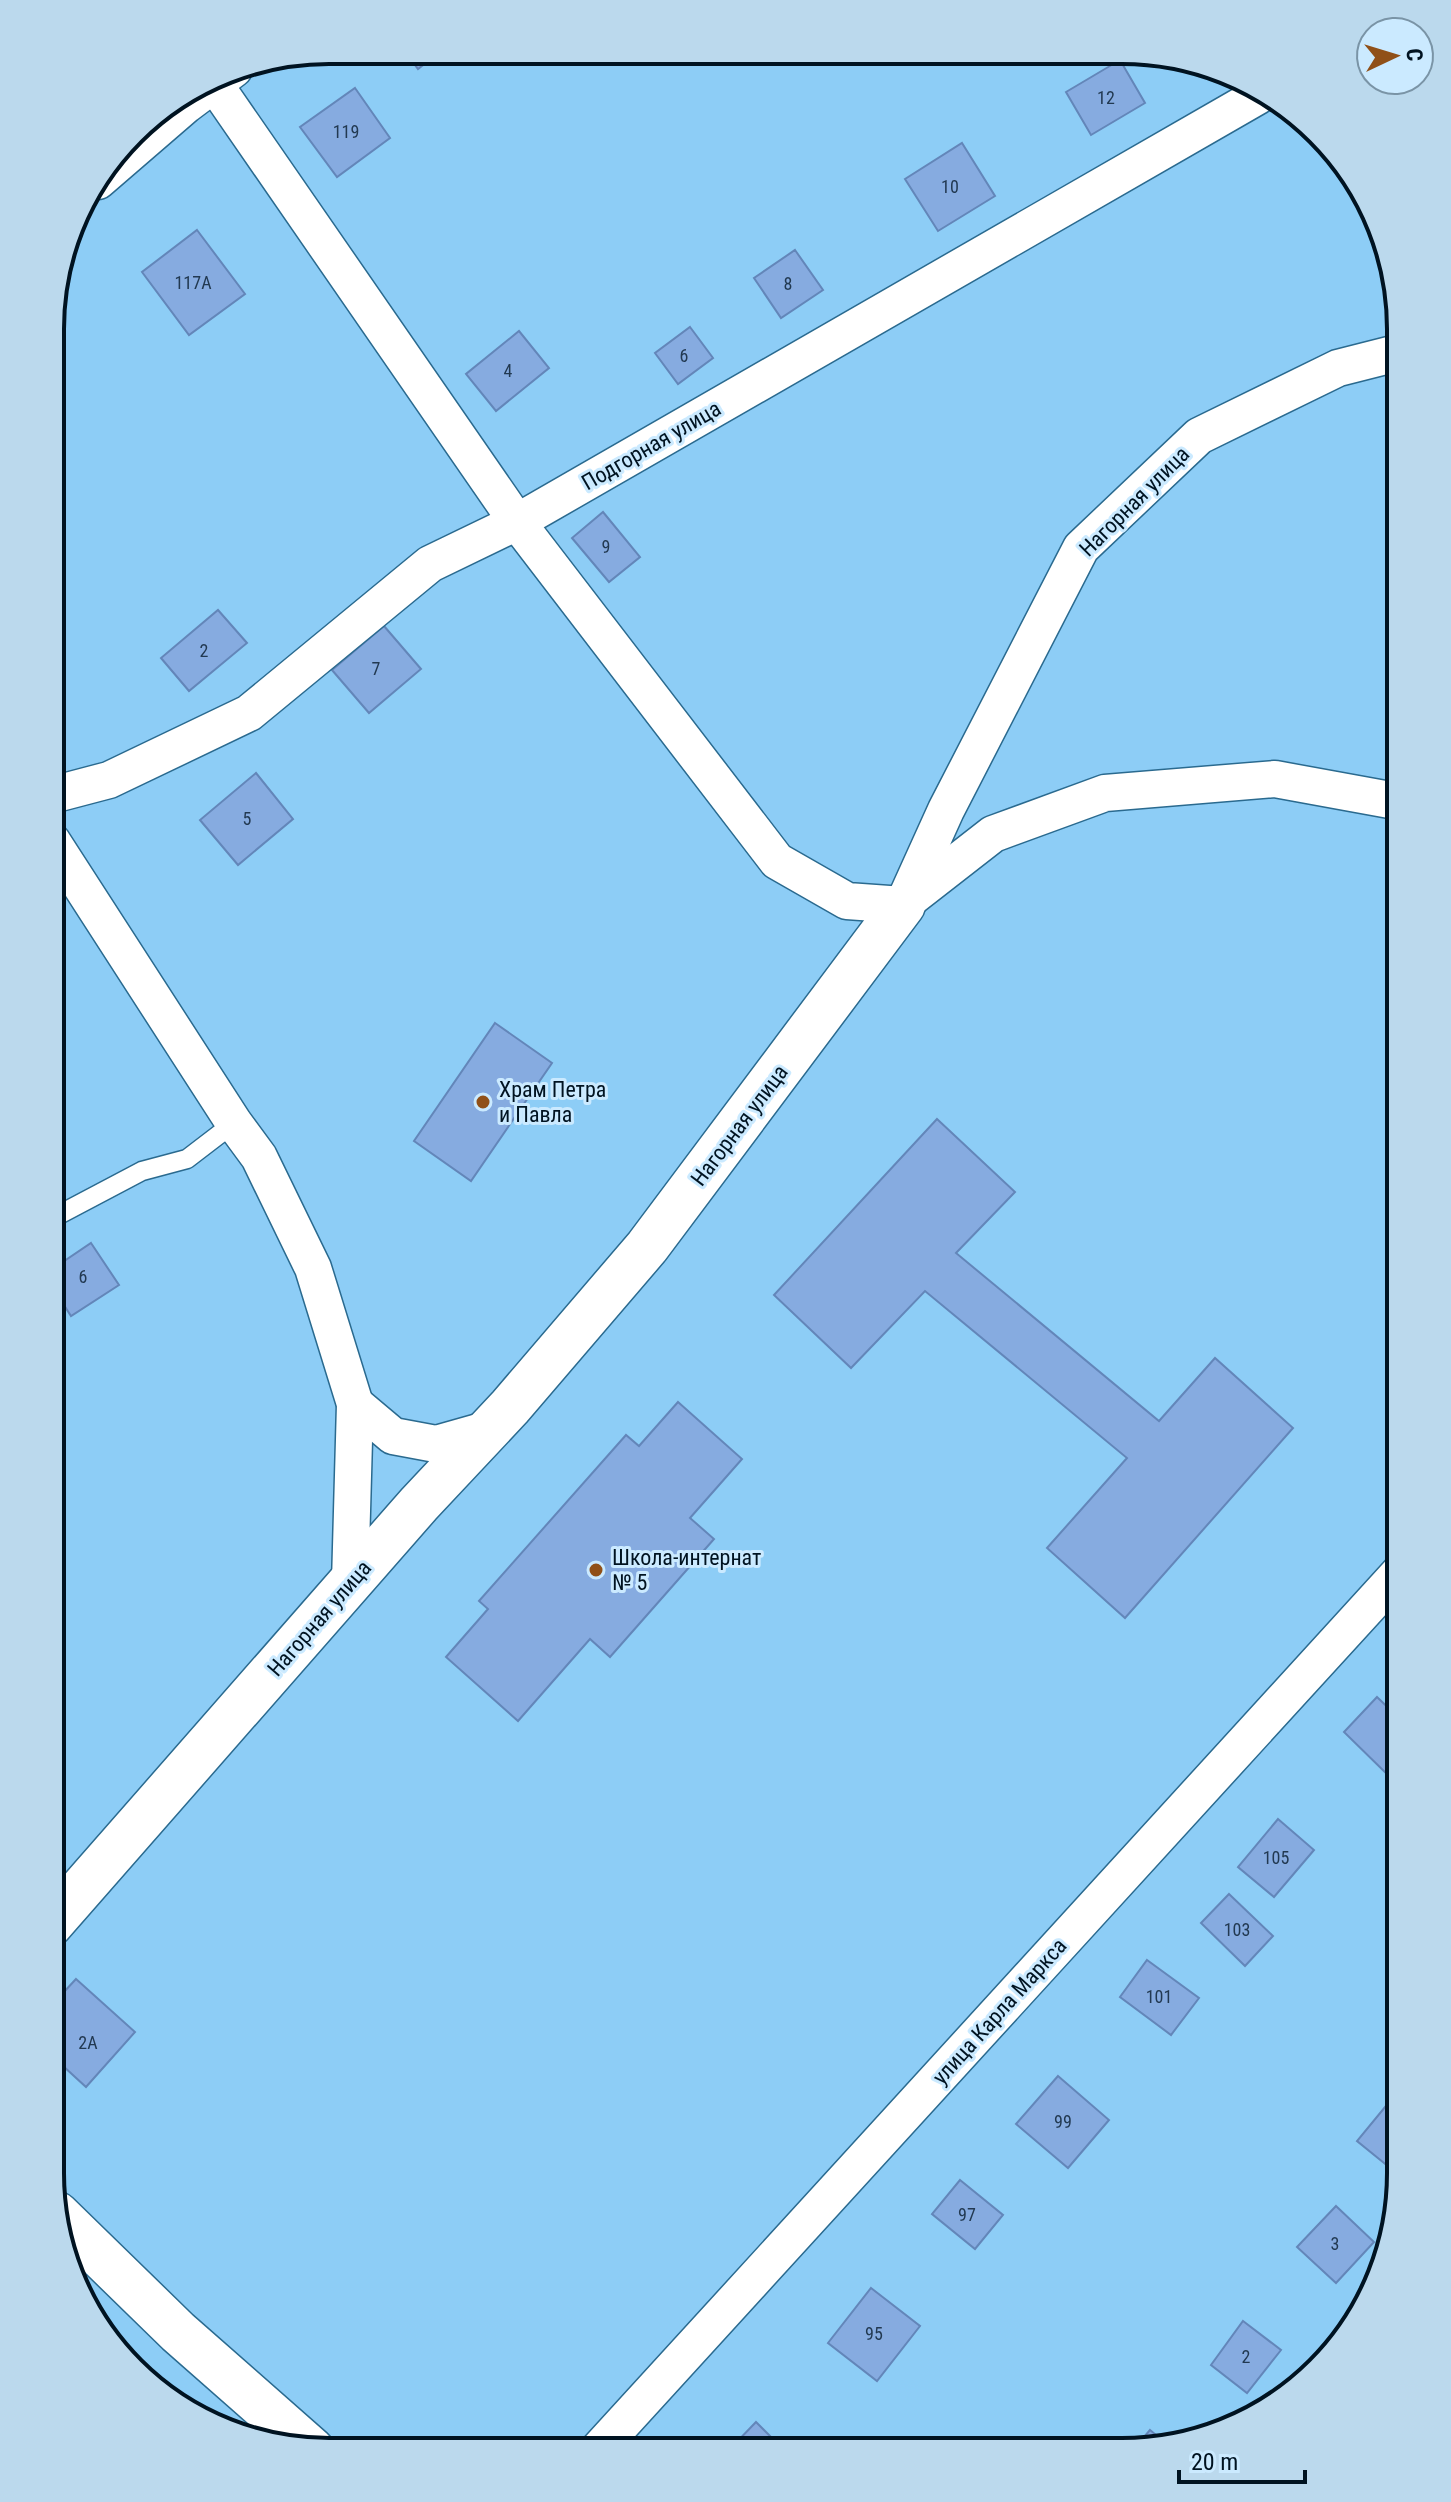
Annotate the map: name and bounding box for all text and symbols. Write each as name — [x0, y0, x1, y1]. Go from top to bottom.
north arrow — [1355, 16, 1435, 96]
text: С — [1402, 48, 1427, 62]
house number: 12 — [1097, 87, 1115, 108]
house number: 119 — [333, 121, 359, 142]
house number: 10 — [941, 176, 959, 197]
house number: 117А — [174, 272, 212, 293]
house number: 8 — [784, 273, 792, 294]
house number: 6 — [680, 345, 688, 366]
house number: 4 — [504, 360, 513, 381]
street label: Подгорная улица — [577, 396, 725, 495]
street label: Нагорная улица — [1074, 441, 1194, 561]
house number: 9 — [602, 536, 610, 557]
house number: 2 — [200, 640, 209, 661]
house number: 7 — [372, 658, 381, 679]
house number: 5 — [243, 808, 252, 829]
street label: Нагорная улица — [686, 1060, 793, 1191]
place label: Храм Петра и Павла — [499, 1077, 606, 1127]
marker: Храм Петра и Павла — [474, 1093, 492, 1111]
house number: 6 — [79, 1266, 87, 1287]
place label: Школа-интернат № 5 — [612, 1545, 761, 1595]
street label: Нагорная улица — [262, 1556, 376, 1681]
marker: Школа-интернат № 5 — [587, 1561, 605, 1579]
house number: 105 — [1263, 1847, 1289, 1868]
house number: 103 — [1224, 1919, 1250, 1940]
street label: улица Карла Маркса — [927, 1933, 1071, 2089]
house number: 101 — [1146, 1986, 1172, 2007]
house number: 2А — [78, 2032, 98, 2053]
house number: 99 — [1054, 2111, 1072, 2132]
house number: 97 — [958, 2204, 976, 2225]
house number: 3 — [1331, 2233, 1339, 2254]
house number: 95 — [865, 2323, 883, 2344]
house number: 2 — [1242, 2346, 1251, 2367]
scale bar — [1179, 2434, 1305, 2484]
text: 20 m — [1191, 2448, 1238, 2476]

